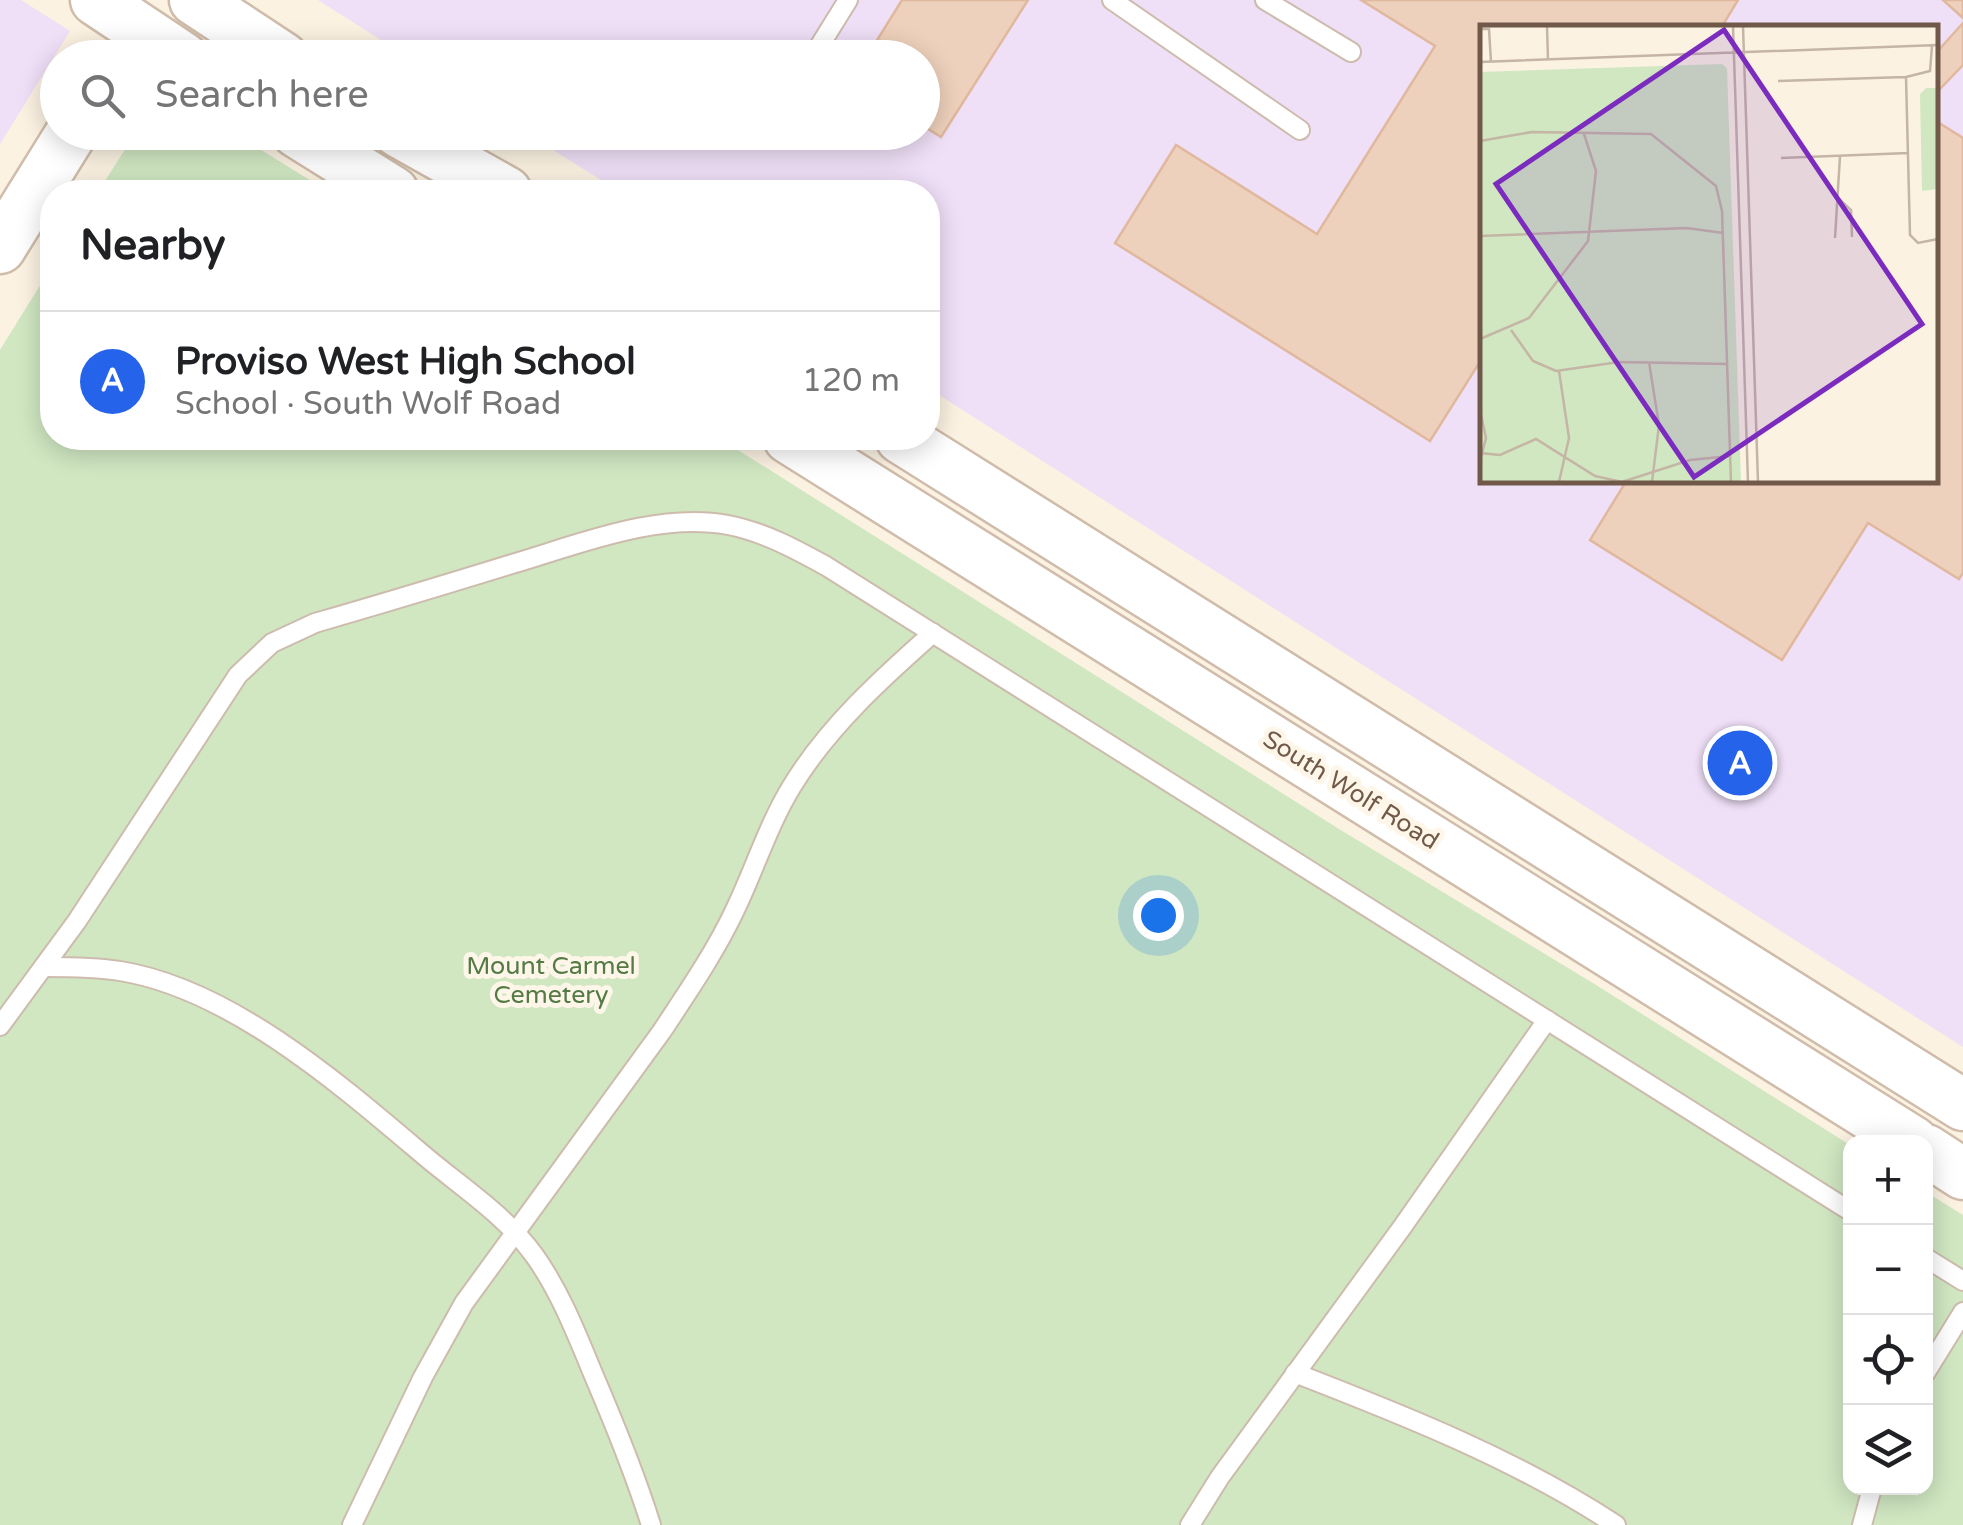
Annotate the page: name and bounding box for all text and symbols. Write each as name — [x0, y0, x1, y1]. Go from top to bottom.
inset map — [1480, 25, 1938, 482]
search box — [40, 40, 940, 150]
icon: search — [75, 68, 130, 123]
text: Search here — [155, 72, 369, 118]
text: Nearby — [80, 220, 225, 271]
text: Proviso West High School — [175, 339, 636, 385]
text: A — [101, 362, 124, 400]
text: 120 m — [802, 362, 900, 400]
text: School · South Wolf Road — [175, 385, 561, 423]
street label: South Wolf Road — [1258, 724, 1444, 856]
pin: A — [1708, 726, 1772, 800]
your location — [1133, 890, 1184, 941]
park label: Mount Carmel Cemetery — [466, 951, 636, 1010]
map controls — [1843, 1135, 1933, 1495]
button: + — [1843, 1135, 1933, 1225]
button: − — [1843, 1225, 1933, 1315]
button: locate — [1843, 1315, 1933, 1405]
button: layers — [1843, 1405, 1933, 1495]

